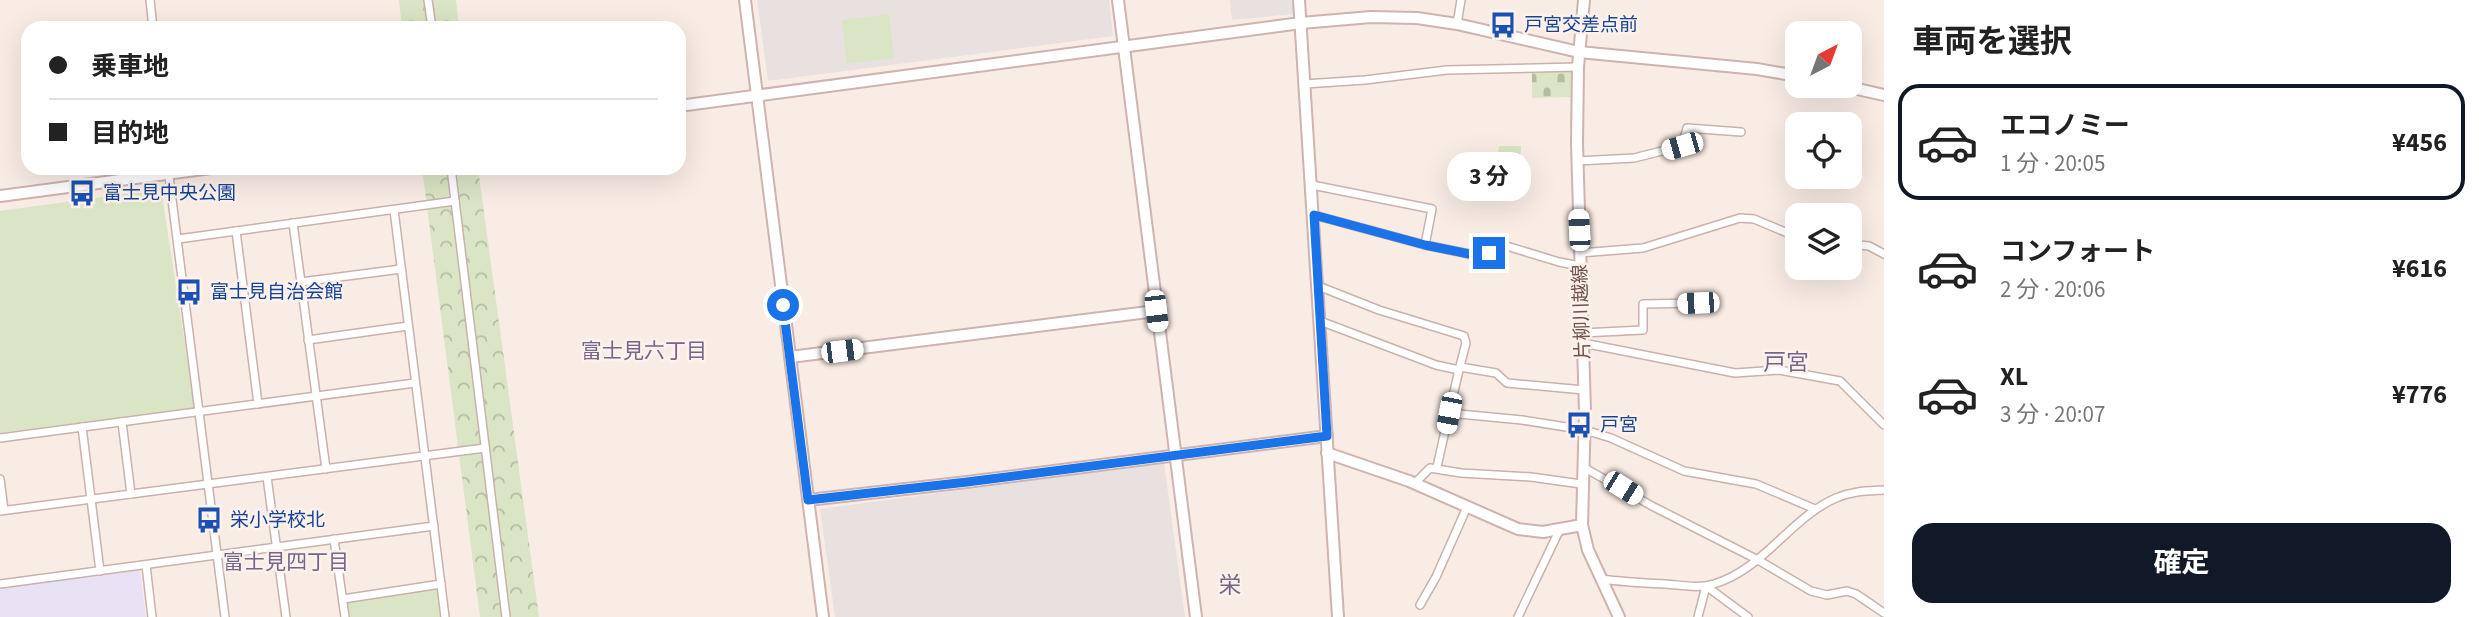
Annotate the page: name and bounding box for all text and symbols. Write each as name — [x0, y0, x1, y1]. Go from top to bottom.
bus stop icon: 戸宮交差点前 — [1488, 10, 1518, 40]
place label: 戸宮交差点前 — [1524, 12, 1638, 39]
text: 車両を選択 — [1912, 19, 2072, 65]
north arrow — [1785, 21, 1862, 98]
map controls — [1785, 21, 1862, 280]
text: 乗車地 — [91, 48, 169, 85]
text: エコノミー — [2000, 107, 2130, 144]
icon: car — [1916, 111, 1979, 174]
button: locate — [1785, 112, 1862, 189]
text: 目的地 — [91, 115, 169, 152]
text: ¥456 — [2392, 124, 2447, 161]
car — [1659, 130, 1706, 162]
text: 1 分 · 20:05 — [2000, 147, 2105, 180]
callout: 3 分 — [1447, 152, 1531, 201]
text: 3 分 — [1469, 160, 1509, 193]
bus stop icon: 富士見中央公園 — [67, 178, 97, 208]
place label: 富士見中央公園 — [103, 180, 236, 207]
button: layers — [1785, 203, 1862, 280]
car — [1568, 208, 1591, 252]
text: コンフォート — [2000, 233, 2155, 270]
route end — [1473, 237, 1505, 269]
icon: car — [1916, 237, 1979, 300]
text: ¥616 — [2392, 250, 2447, 287]
street label: 片柳川越線 — [1567, 264, 1597, 360]
text: 2 分 · 20:06 — [2000, 273, 2105, 306]
bus stop icon: 富士見自治会館 — [174, 277, 204, 307]
place label: 富士見自治会館 — [210, 279, 343, 306]
route start — [767, 289, 799, 321]
car — [1144, 289, 1169, 333]
car — [1677, 292, 1720, 314]
district label: 富士見六丁目 — [581, 336, 707, 366]
car — [820, 338, 865, 364]
district label: 戸宮 — [1763, 346, 1809, 379]
text: XL — [2000, 358, 2028, 395]
icon: car — [1916, 363, 1979, 426]
text: ¥776 — [2392, 376, 2447, 413]
car — [1435, 390, 1464, 436]
text: 3 分 · 20:07 — [2000, 398, 2105, 431]
bus stop icon: 戸宮 — [1564, 410, 1594, 440]
place label: 戸宮 — [1600, 412, 1638, 439]
car — [1600, 468, 1647, 508]
bus stop icon: 栄小学校北 — [194, 505, 224, 535]
place label: 栄小学校北 — [230, 507, 325, 534]
button: 確定 — [1912, 523, 2451, 603]
district label: 富士見四丁目 — [223, 547, 349, 577]
district label: 栄 — [1219, 569, 1242, 602]

